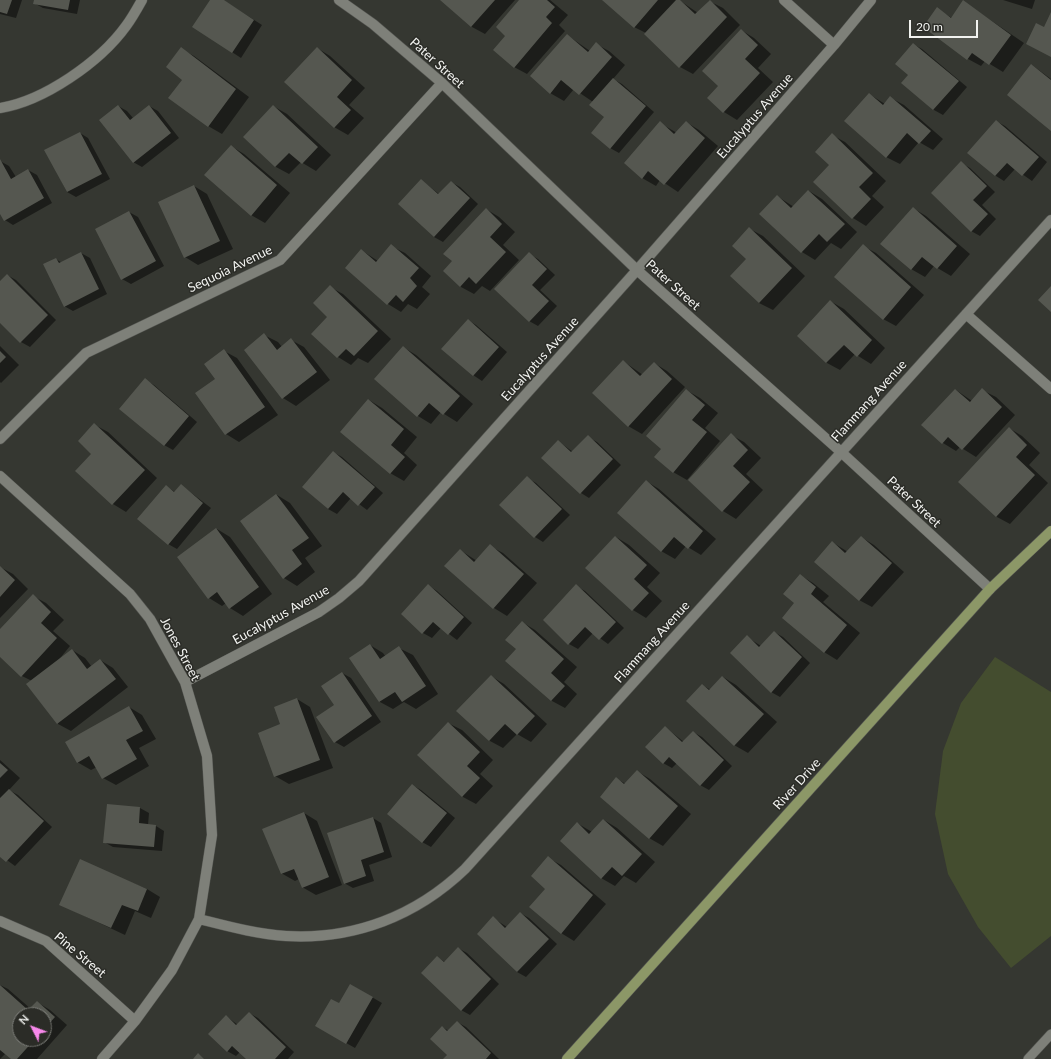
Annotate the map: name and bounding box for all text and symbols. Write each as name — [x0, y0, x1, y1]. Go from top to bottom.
scale bar — [911, 12, 980, 38]
text: 20 m — [916, 19, 943, 34]
street label: Pater Street — [407, 35, 467, 91]
street label: Eucalyptus Avenue — [714, 70, 796, 162]
street label: Sequoia Avenue — [185, 242, 275, 296]
street label: Pater Street — [643, 257, 703, 313]
street label: Eucalyptus Avenue — [498, 314, 582, 404]
street label: Flammang Avenue — [828, 357, 910, 445]
street label: Pater Street — [884, 473, 944, 531]
street label: Eucalyptus Avenue — [230, 582, 332, 648]
street label: Flammang Avenue — [611, 598, 693, 686]
street label: Jones Street — [157, 614, 203, 684]
street label: River Drive — [770, 755, 824, 813]
street label: Pine Street — [51, 929, 109, 981]
north arrow — [12, 1007, 52, 1047]
text: N — [16, 1012, 31, 1027]

